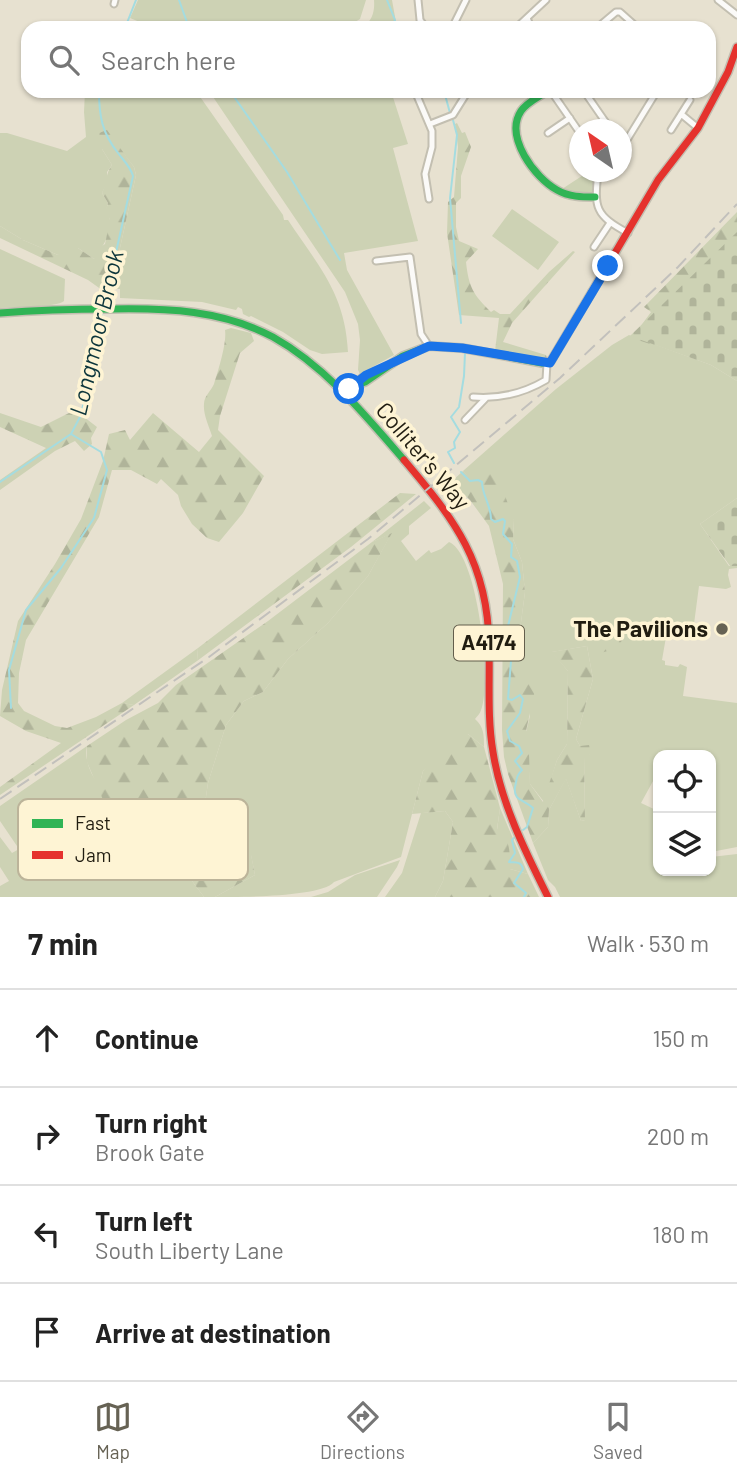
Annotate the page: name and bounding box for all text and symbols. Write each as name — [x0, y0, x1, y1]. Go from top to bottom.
search box — [21, 21, 716, 98]
icon: search — [45, 41, 83, 79]
text: Search here — [101, 44, 236, 75]
north arrow — [569, 119, 632, 182]
water label: Longmoor Brook — [62, 247, 129, 418]
route end — [592, 250, 623, 281]
route start — [333, 373, 364, 404]
street label: Colliter's Way — [371, 396, 477, 515]
place label: The Pavilions — [573, 614, 708, 642]
marker: The Pavilions — [714, 621, 730, 637]
road number: A4174 — [454, 626, 524, 660]
map controls — [653, 750, 716, 876]
button: locate — [653, 750, 716, 813]
legend — [18, 799, 248, 880]
text: Fast — [75, 811, 111, 834]
button: layers — [653, 813, 716, 876]
text: Jam — [75, 843, 111, 866]
text: 7 min — [28, 925, 98, 961]
text: Walk · 530 m — [587, 929, 709, 957]
icon: ahead — [28, 1019, 66, 1057]
text: Continue — [95, 1023, 199, 1054]
text: 150 m — [653, 1024, 709, 1052]
text: Turn right — [95, 1107, 208, 1138]
icon: right — [28, 1117, 66, 1155]
text: 200 m — [647, 1122, 709, 1150]
text: Brook Gate — [95, 1138, 205, 1166]
text: Turn left — [95, 1205, 193, 1236]
icon: left — [28, 1215, 66, 1253]
text: 180 m — [652, 1220, 709, 1248]
text: South Liberty Lane — [95, 1236, 284, 1264]
icon: arrive — [28, 1313, 66, 1351]
text: Arrive at destination — [95, 1317, 331, 1348]
tab: Map — [94, 1398, 132, 1463]
tab: Directions — [320, 1398, 405, 1463]
tab: Saved — [593, 1398, 643, 1463]

